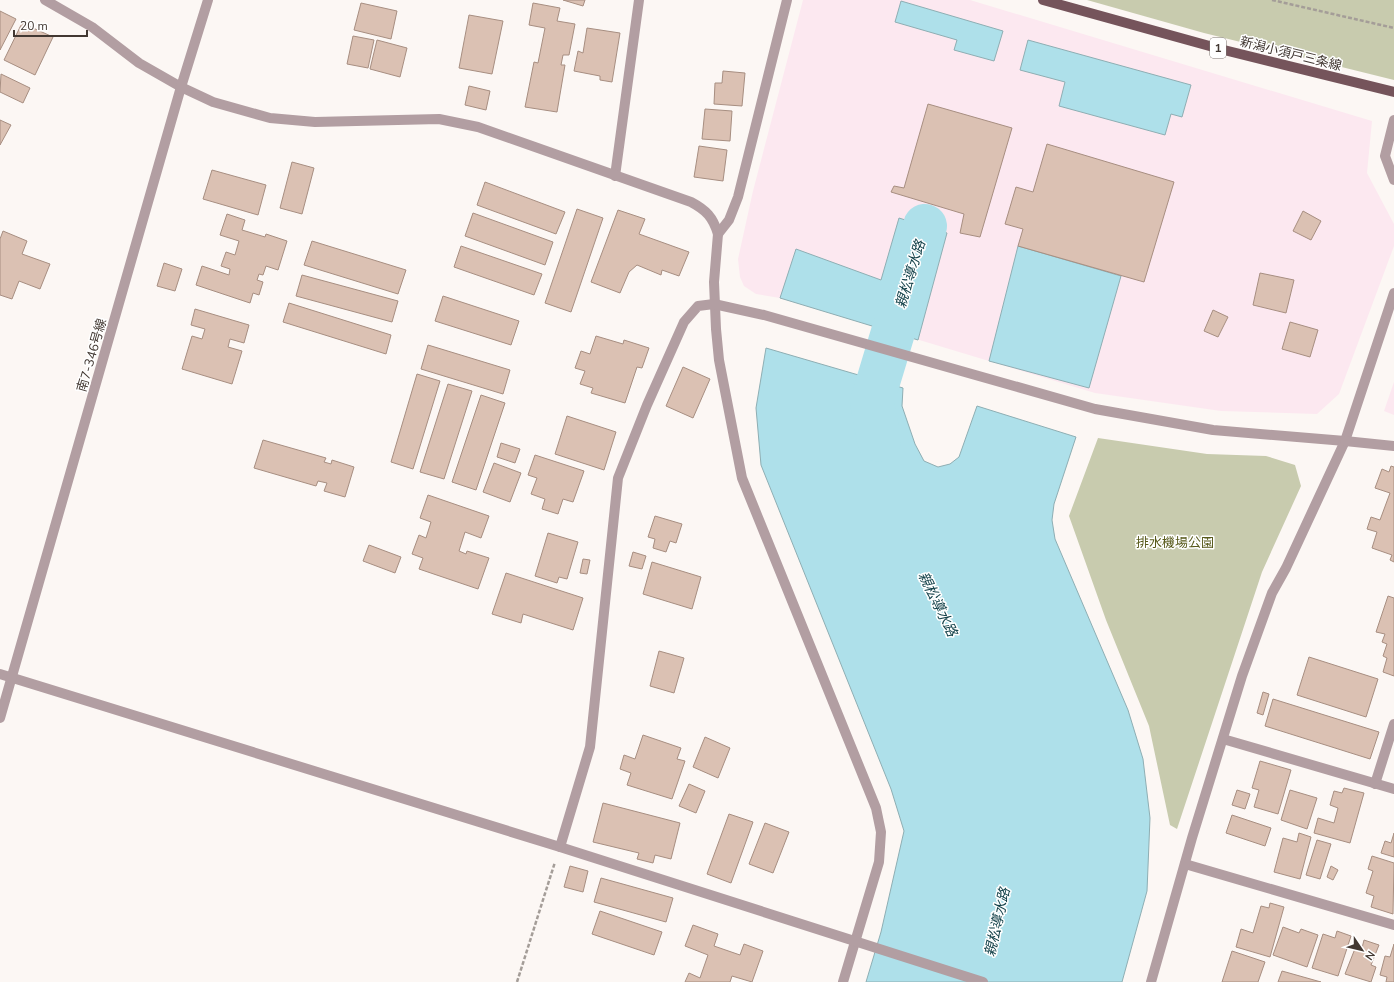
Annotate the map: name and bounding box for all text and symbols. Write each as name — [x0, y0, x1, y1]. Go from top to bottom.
scale bar — [14, 12, 87, 38]
text: 20 m — [20, 18, 48, 34]
street label: 新潟小須戸三条線 — [1238, 33, 1343, 75]
road number: 1 — [1210, 38, 1226, 58]
water label: 親松導水路 — [891, 237, 930, 310]
street label: 南7-346号線 — [73, 316, 111, 394]
park label: 排水機場公園 — [1136, 534, 1214, 552]
water label: 親松導水路 — [914, 569, 962, 641]
water label: 親松導水路 — [980, 885, 1015, 958]
north arrow — [1342, 930, 1382, 970]
text: N — [1361, 948, 1378, 963]

